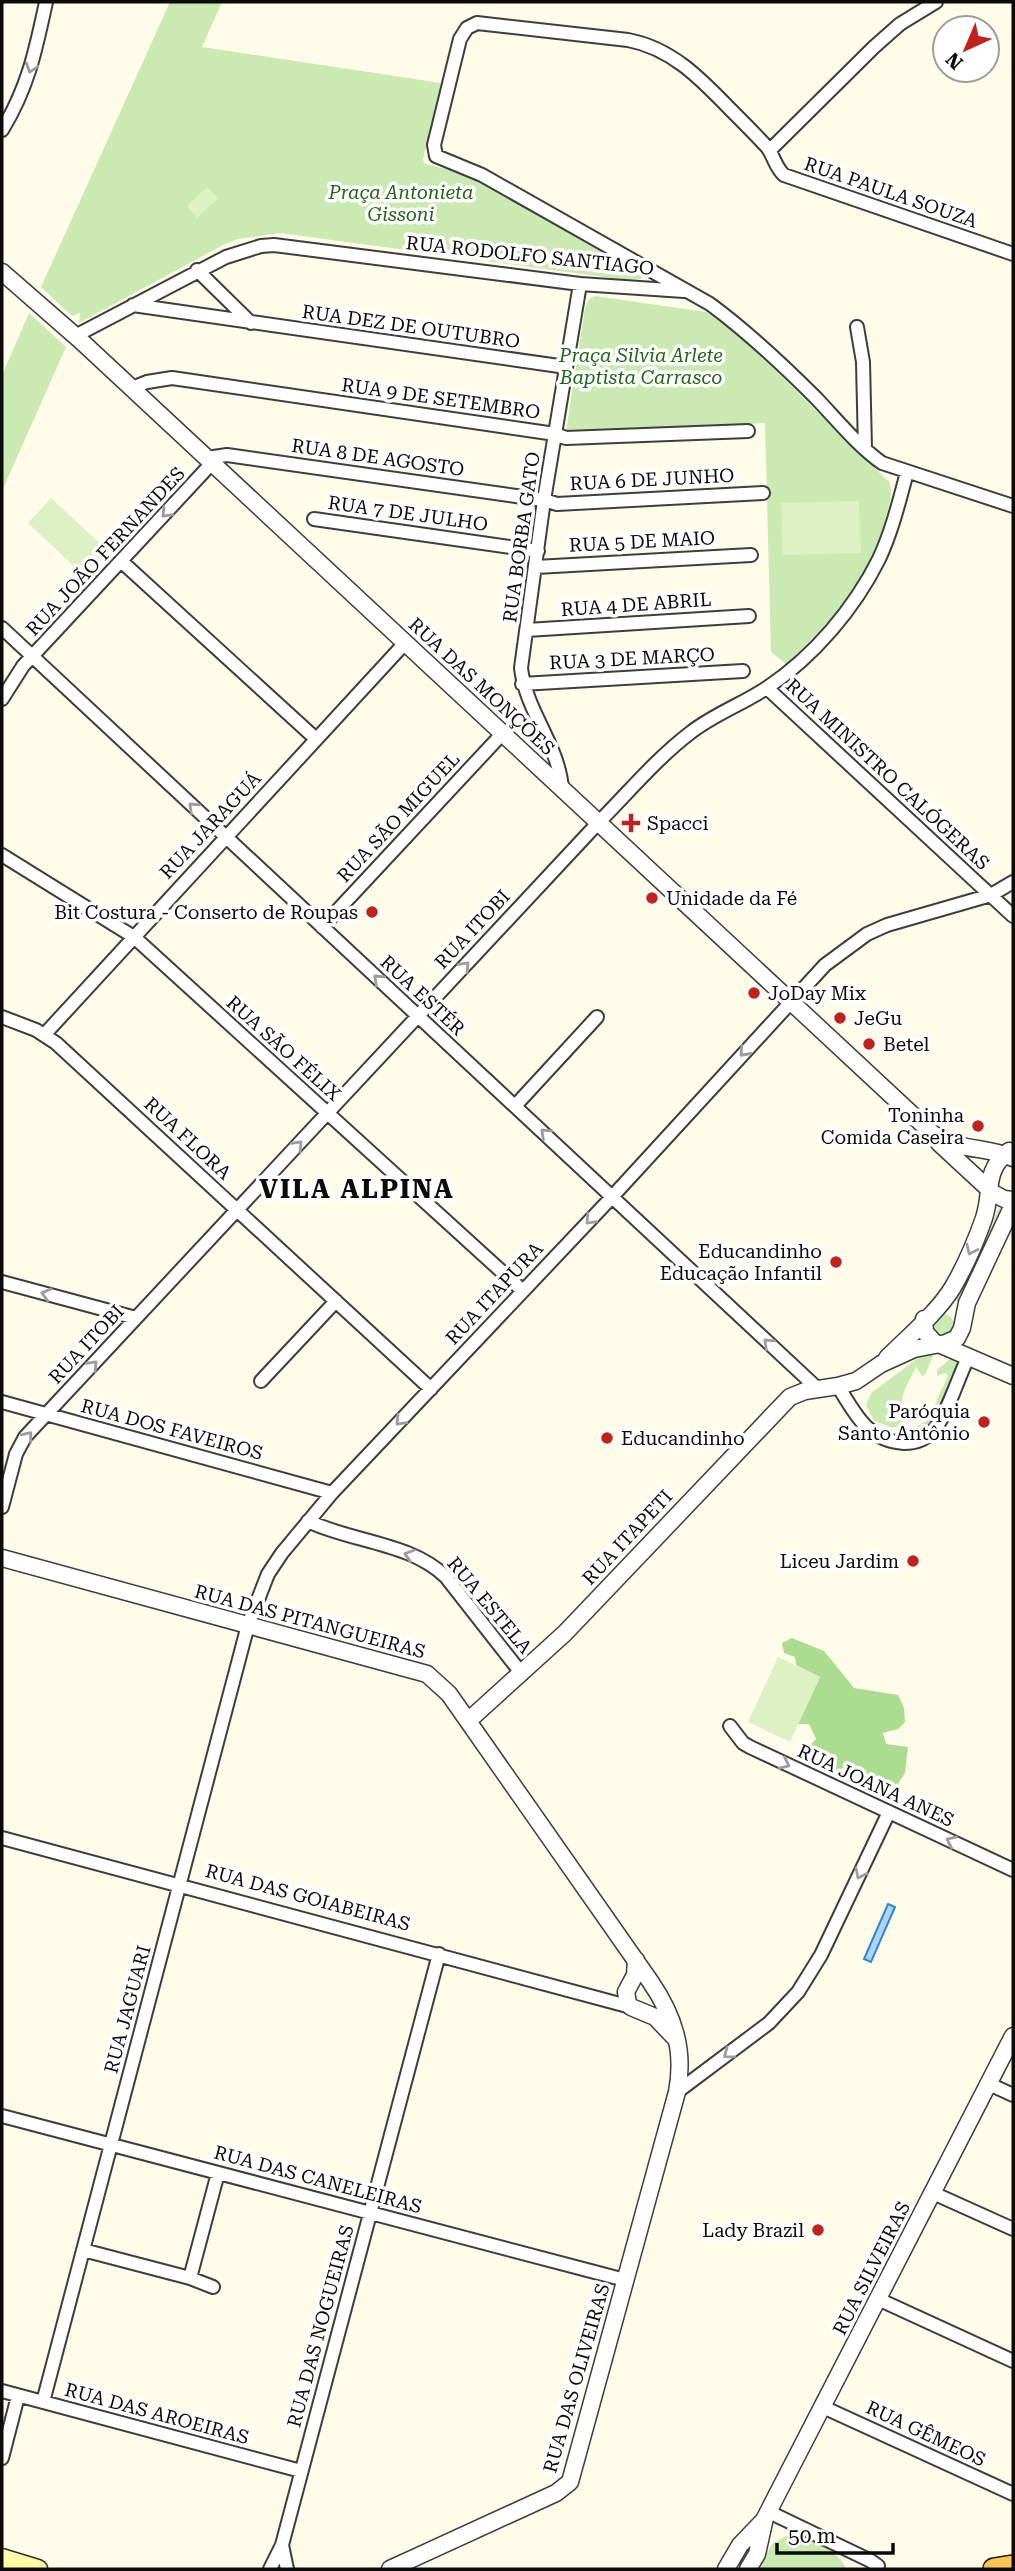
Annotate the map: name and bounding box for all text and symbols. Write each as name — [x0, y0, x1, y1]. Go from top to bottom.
north arrow — [931, 14, 1001, 84]
text: N — [941, 47, 968, 74]
one-way arrow — [25, 62, 39, 74]
street label: RUA PAULA SOUZA — [801, 152, 981, 233]
park label: Praça Antonieta Gissoni — [327, 181, 474, 226]
street label: RUA RODOLFO SANTIAGO — [405, 231, 655, 280]
street label: RUA DEZ DE OUTUBRO — [301, 300, 521, 353]
park label: Praça Silvia Arlete Baptista Carrasco — [558, 344, 723, 389]
street label: RUA 9 DE SETEMBRO — [340, 373, 542, 424]
street label: RUA 8 DE AGOSTO — [290, 434, 466, 481]
street label: RUA BORBA GATO — [498, 450, 545, 624]
street label: RUA JOÃO FERNANDES — [21, 462, 190, 641]
street label: RUA 6 DE JUNHO — [569, 464, 735, 495]
street label: RUA 7 DE JULHO — [326, 491, 489, 536]
one-way arrow — [161, 505, 174, 518]
street label: RUA 5 DE MAIO — [568, 526, 716, 557]
street label: RUA 4 DE ABRIL — [560, 588, 712, 621]
street label: RUA DAS MONÇÕES — [404, 613, 559, 760]
street label: RUA 3 DE MARÇO — [549, 643, 715, 674]
street label: RUA MINISTRO CALÓGERAS — [781, 674, 994, 875]
street label: RUA SÃO MIGUEL — [332, 748, 464, 887]
street label: RUA JARAGUÁ — [155, 767, 266, 884]
one-way arrow — [188, 803, 201, 816]
place label: Spacci — [647, 812, 708, 835]
marker: Spacci — [621, 813, 641, 833]
street label: RUA ITOBI — [430, 885, 515, 974]
place label: Unidade da Fé — [666, 887, 797, 910]
marker: Unidade da Fé — [644, 890, 660, 906]
place label: Bit Costura - Conserto de Roupas — [54, 901, 358, 924]
marker: Bit Costura - Conserto de Roupas — [364, 904, 380, 920]
street label: RUA ESTÉR — [376, 950, 470, 1040]
one-way arrow — [456, 961, 469, 974]
one-way arrow — [373, 974, 386, 987]
place label: JoDay Mix — [768, 982, 866, 1005]
marker: JoDay Mix — [746, 985, 762, 1001]
street label: RUA SÃO FÉLIX — [222, 991, 346, 1106]
place label: JeGu — [854, 1007, 902, 1030]
marker: JeGu — [832, 1010, 848, 1026]
place label: Betel — [883, 1033, 929, 1056]
marker: Betel — [861, 1036, 877, 1052]
one-way arrow — [740, 1044, 752, 1057]
street label: RUA FLORA — [139, 1092, 236, 1185]
place label: Toninha Comida Caseira — [821, 1104, 965, 1149]
marker: Toninha Comida Caseira — [970, 1118, 986, 1134]
one-way arrow — [540, 1129, 553, 1142]
one-way arrow — [290, 1140, 303, 1153]
district label: VILA ALPINA — [259, 1174, 455, 1204]
one-way arrow — [586, 1212, 599, 1225]
street label: RUA ITAPURA — [441, 1237, 548, 1350]
place label: Educandinho Educação Infantil — [660, 1240, 822, 1285]
one-way arrow — [965, 1243, 979, 1255]
marker: Educandinho Educação Infantil — [828, 1254, 844, 1270]
one-way arrow — [40, 1288, 52, 1302]
street label: RUA ITOBI — [44, 1300, 129, 1389]
one-way arrow — [763, 1338, 776, 1351]
one-way arrow — [84, 1360, 97, 1373]
street label: RUA DOS FAVEIROS — [78, 1394, 265, 1465]
place label: Paróquia Santo Antônio — [838, 1400, 971, 1445]
one-way arrow — [396, 1413, 409, 1426]
marker: Paróquia Santo Antônio — [976, 1414, 992, 1430]
place label: Educandinho — [621, 1427, 745, 1450]
marker: Educandinho — [599, 1430, 615, 1446]
one-way arrow — [19, 1431, 32, 1443]
street label: RUA ITAPETI — [577, 1485, 677, 1590]
one-way arrow — [404, 1549, 416, 1563]
place label: Liceu Jardim — [780, 1550, 899, 1573]
street label: RUA ESTELA — [442, 1552, 537, 1659]
marker: Liceu Jardim — [905, 1553, 921, 1569]
street label: RUA DAS PITANGUEIRAS — [192, 1580, 428, 1663]
street label: RUA JOANA ANES — [794, 1739, 958, 1832]
one-way arrow — [778, 1756, 790, 1770]
one-way arrow — [946, 1836, 959, 1850]
street label: RUA DAS GOIABEIRAS — [203, 1859, 413, 1936]
one-way arrow — [854, 1867, 868, 1879]
street label: RUA JAGUARI — [99, 1943, 156, 2076]
one-way arrow — [723, 2045, 735, 2058]
street label: RUA DAS CANELEIRAS — [211, 2141, 424, 2218]
street label: RUA SILVEIRAS — [828, 2198, 915, 2339]
place label: Lady Brazil — [702, 2219, 804, 2242]
street label: RUA DAS NOGUEIRAS — [282, 2222, 359, 2430]
marker: Lady Brazil — [810, 2222, 826, 2238]
street label: RUA DAS OLIVEIRAS — [538, 2281, 614, 2475]
street label: RUA DAS AROEIRAS — [62, 2378, 252, 2449]
street label: RUA GÊMEOS — [862, 2396, 989, 2471]
scale bar — [777, 2512, 892, 2556]
text: 50 m — [788, 2524, 836, 2548]

